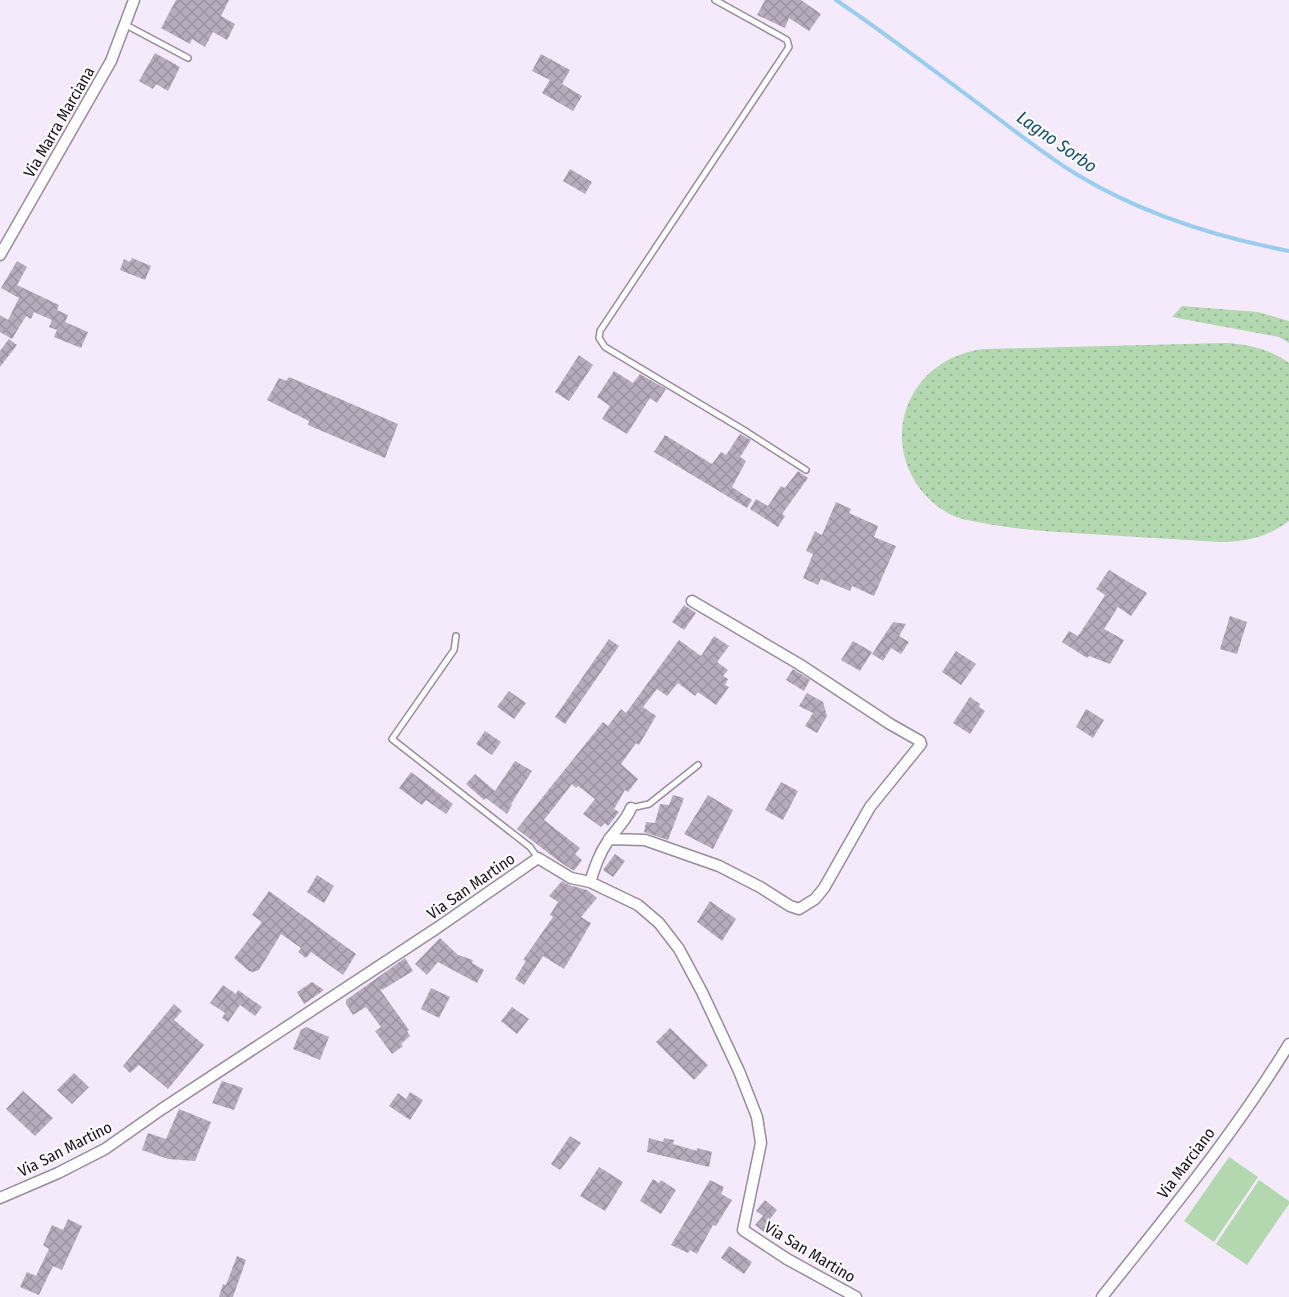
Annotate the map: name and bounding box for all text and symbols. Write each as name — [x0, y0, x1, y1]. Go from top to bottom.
street label: Via Marra Marciana — [20, 63, 98, 181]
water label: Lagno Sorbo — [1013, 106, 1101, 178]
street label: Via San Martino — [424, 849, 518, 923]
street label: Via San Martino — [15, 1117, 115, 1181]
street label: Via Marciano — [1153, 1124, 1219, 1202]
street label: Via San Martino — [761, 1217, 859, 1287]

